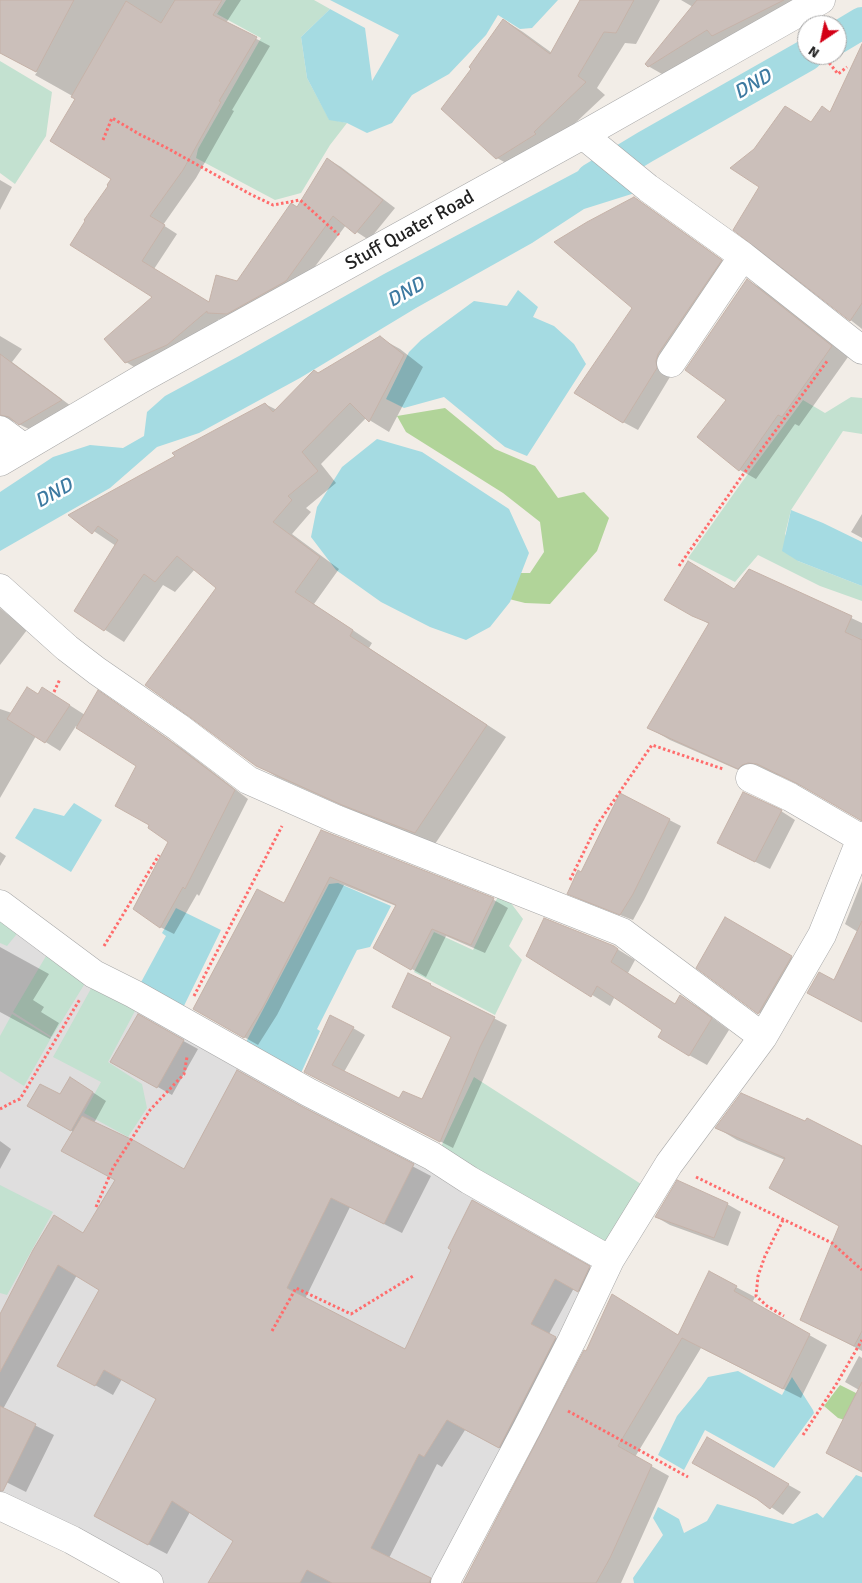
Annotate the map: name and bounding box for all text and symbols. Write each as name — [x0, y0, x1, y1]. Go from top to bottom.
north arrow — [797, 15, 847, 65]
text: N — [805, 42, 823, 62]
water label: DND — [730, 65, 776, 105]
street label: Stuff Quater Road — [342, 186, 478, 276]
water label: DND — [383, 273, 429, 313]
water label: DND — [31, 474, 77, 514]

